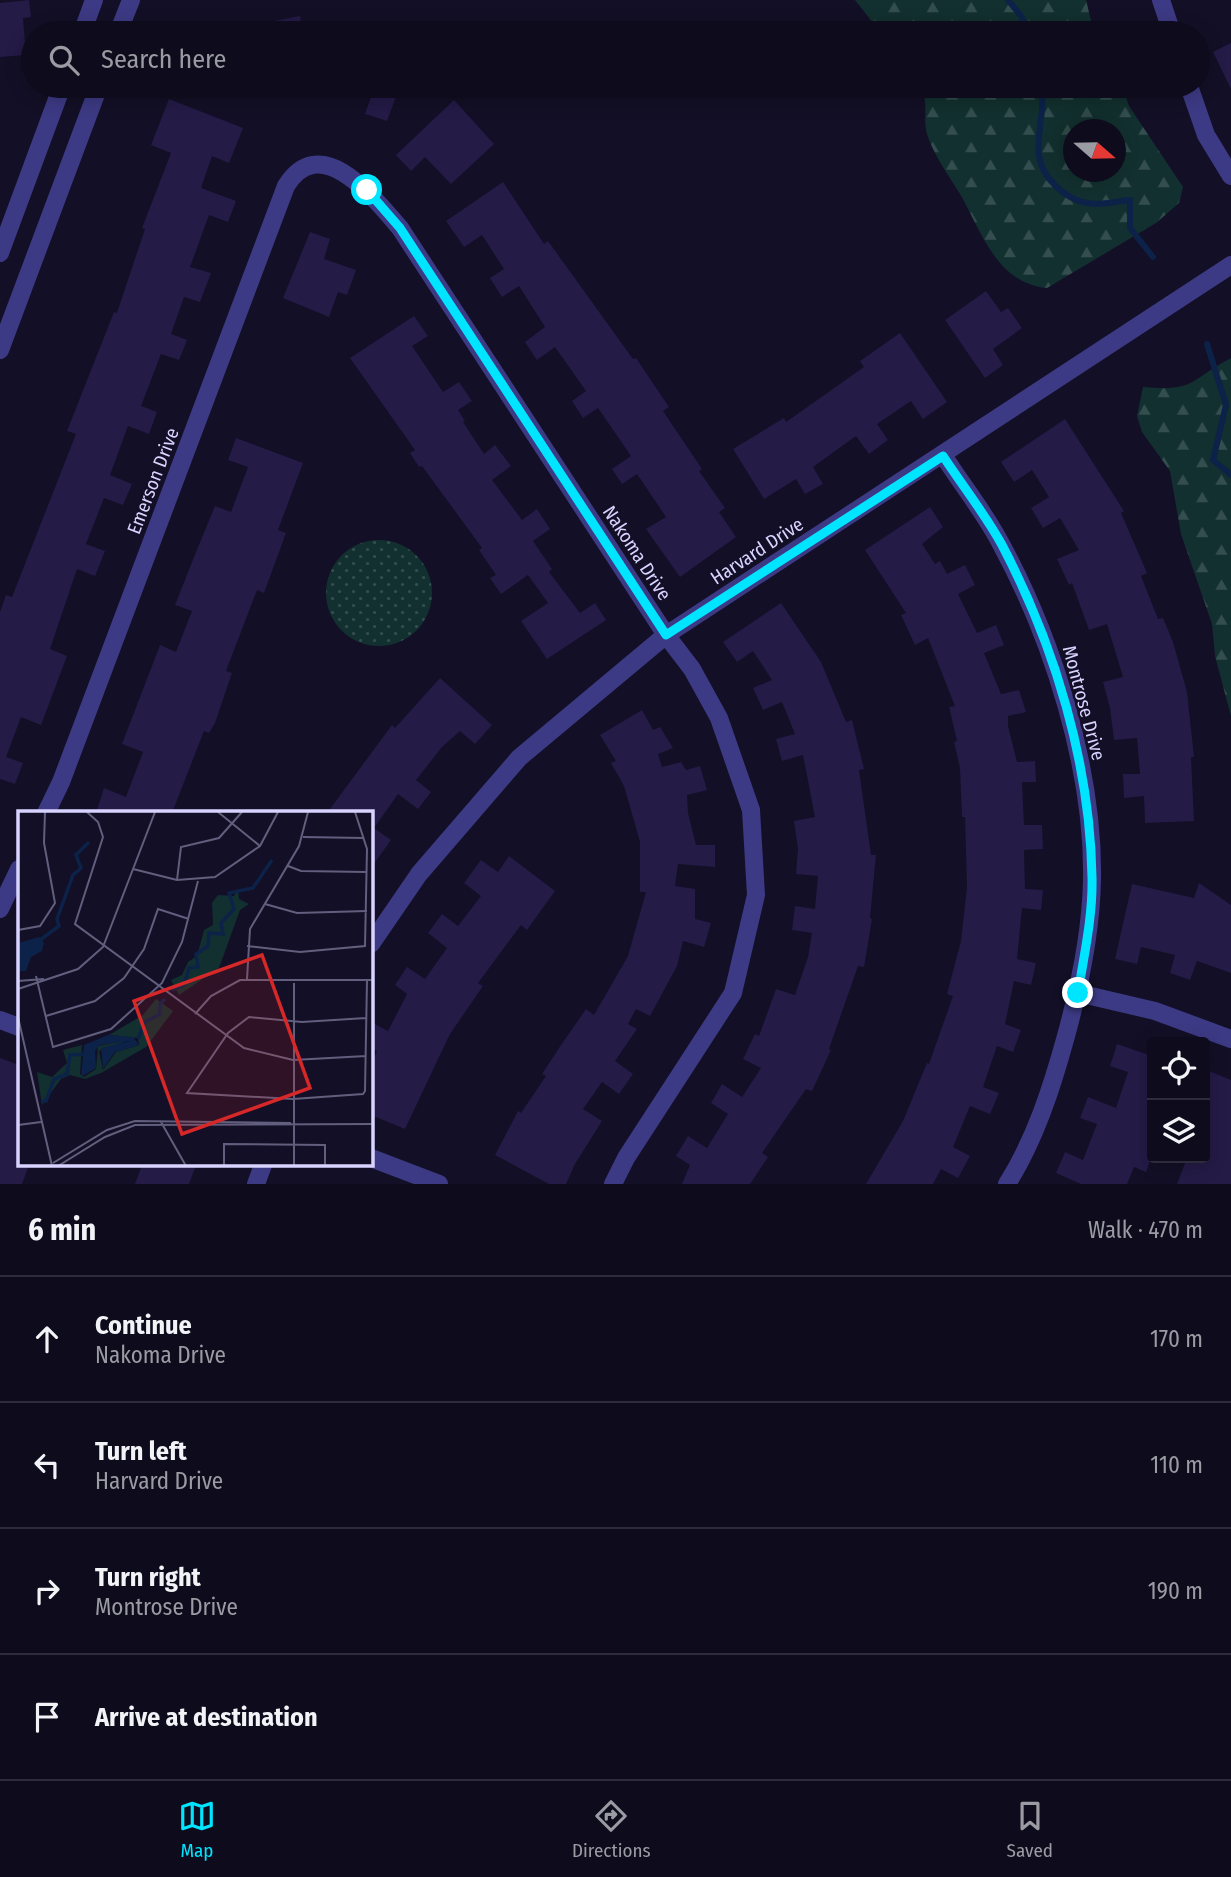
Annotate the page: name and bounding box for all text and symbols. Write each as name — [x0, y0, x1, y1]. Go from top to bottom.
search box — [21, 21, 1210, 98]
icon: search — [45, 41, 83, 79]
text: Search here — [101, 44, 226, 75]
north arrow — [1063, 119, 1126, 182]
route start — [351, 174, 382, 205]
street label: Emerson Drive — [122, 425, 184, 537]
street label: Nakoma Drive — [598, 501, 676, 605]
street label: Harvard Drive — [706, 513, 808, 589]
street label: Montrose Drive — [1058, 643, 1110, 763]
inset map — [18, 811, 373, 1167]
route end — [1062, 977, 1093, 1008]
map controls — [1147, 1037, 1210, 1163]
button: locate — [1147, 1037, 1210, 1100]
button: layers — [1147, 1100, 1210, 1163]
text: 6 min — [28, 1212, 96, 1248]
text: Walk · 470 m — [1088, 1216, 1203, 1244]
text: Continue — [95, 1310, 192, 1341]
icon: ahead — [28, 1320, 66, 1358]
text: 170 m — [1150, 1325, 1203, 1353]
text: Nakoma Drive — [95, 1341, 226, 1369]
text: Turn left — [95, 1436, 187, 1467]
icon: left — [28, 1446, 66, 1484]
text: 110 m — [1150, 1451, 1203, 1479]
text: Harvard Drive — [95, 1467, 223, 1495]
text: Turn right — [95, 1562, 201, 1593]
icon: right — [28, 1572, 66, 1610]
text: 190 m — [1148, 1577, 1203, 1605]
text: Montrose Drive — [95, 1593, 238, 1621]
icon: arrive — [28, 1698, 66, 1736]
text: Arrive at destination — [95, 1702, 318, 1733]
tab: Map — [178, 1797, 216, 1862]
tab: Directions — [572, 1797, 651, 1862]
tab: Saved — [1007, 1797, 1053, 1862]

